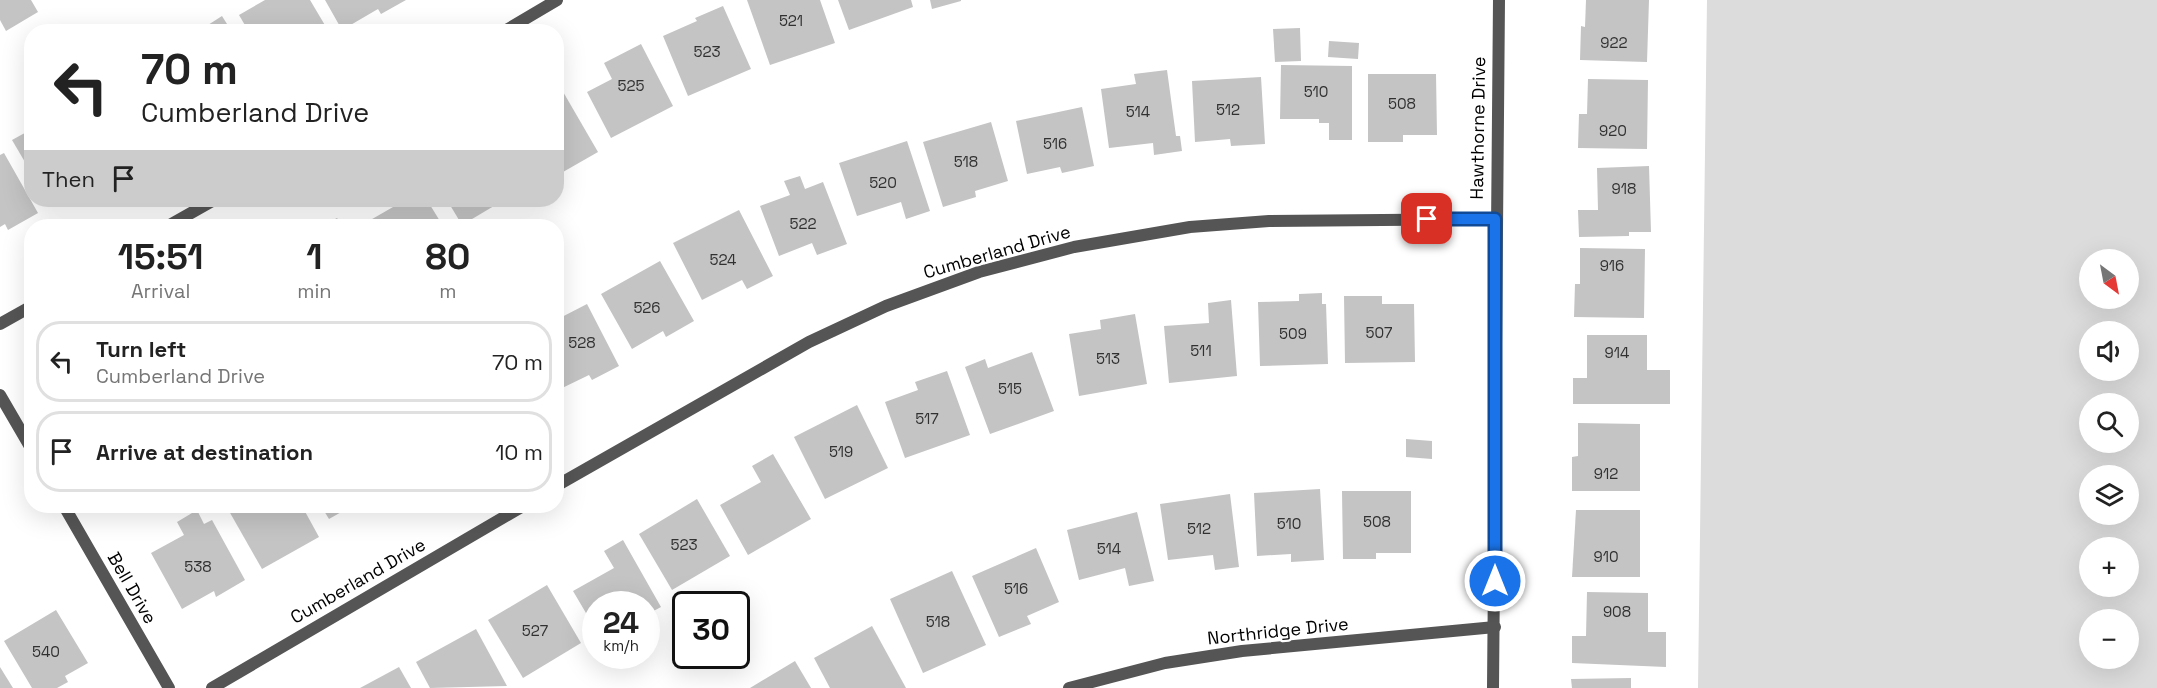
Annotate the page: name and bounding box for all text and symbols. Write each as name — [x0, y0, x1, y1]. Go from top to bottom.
house number: 521 — [779, 11, 803, 30]
house number: 922 — [1600, 33, 1628, 52]
house number: 523 — [694, 42, 720, 61]
text: 70 m — [141, 43, 238, 96]
icon: left — [42, 48, 120, 126]
street label: Hawthorne Drive — [1465, 56, 1490, 200]
house number: 525 — [618, 76, 644, 95]
house number: 510 — [1304, 82, 1328, 101]
house number: 508 — [1388, 94, 1416, 113]
text: Cumberland Drive — [141, 95, 369, 130]
house number: 512 — [1216, 100, 1240, 119]
house number: 514 — [1126, 102, 1150, 121]
house number: 920 — [1599, 121, 1627, 140]
house number: 516 — [1043, 134, 1067, 153]
house number: 518 — [954, 152, 978, 171]
icon: arrive — [107, 162, 140, 195]
text: Then — [42, 165, 95, 193]
house number: 520 — [869, 173, 897, 192]
house number: 918 — [1612, 179, 1636, 198]
pin — [1401, 193, 1452, 244]
icon: arrive — [1410, 202, 1443, 235]
house number: 522 — [790, 214, 816, 233]
street label: Cumberland Drive — [921, 219, 1073, 284]
text: 15:51 — [118, 234, 204, 280]
text: 1 — [306, 234, 323, 280]
text: 80 — [425, 234, 470, 280]
north arrow — [2079, 249, 2139, 309]
map controls — [2079, 249, 2139, 669]
house number: 524 — [710, 250, 736, 269]
house number: 916 — [1600, 256, 1624, 275]
text: Arrival — [131, 278, 190, 304]
text: min — [297, 278, 332, 304]
text: m — [439, 278, 456, 304]
house number: 526 — [633, 298, 661, 317]
button: sound — [2079, 321, 2139, 381]
house number: 507 — [1366, 323, 1392, 342]
house number: 509 — [1279, 324, 1307, 343]
house number: 528 — [568, 333, 596, 352]
text: Turn left — [96, 335, 186, 363]
house number: 511 — [1190, 341, 1212, 360]
house number: 914 — [1605, 343, 1629, 362]
icon: left — [45, 345, 78, 378]
text: 70 m — [492, 348, 543, 376]
house number: 513 — [1096, 349, 1120, 368]
text: Cumberland Drive — [96, 363, 265, 389]
house number: 515 — [998, 379, 1022, 398]
button: search — [2079, 393, 2139, 453]
house number: 517 — [915, 409, 939, 428]
icon: arrive — [45, 435, 78, 468]
text: Arrive at destination — [96, 438, 313, 466]
text: 10 m — [495, 438, 543, 466]
house number: 519 — [829, 442, 853, 461]
house number: 912 — [1594, 464, 1618, 483]
button: layers — [2079, 465, 2139, 525]
house number: 508 — [1363, 512, 1391, 531]
house number: 510 — [1277, 514, 1301, 533]
house number: 512 — [1187, 519, 1211, 538]
street label: Cumberland Drive — [286, 533, 429, 629]
house number: 523 — [671, 535, 697, 554]
button: + — [2079, 537, 2139, 597]
house number: 514 — [1097, 539, 1121, 558]
house number: 910 — [1593, 547, 1619, 566]
street label: Bell Drive — [103, 548, 162, 628]
position arrow — [1463, 549, 1527, 613]
house number: 538 — [184, 557, 212, 576]
house number: 516 — [1004, 579, 1028, 598]
speed limit sign: 30 — [672, 591, 750, 669]
house number: 908 — [1603, 602, 1631, 621]
text: 24 — [603, 603, 639, 642]
button: − — [2079, 609, 2139, 669]
house number: 518 — [926, 612, 950, 631]
street label: Northridge Drive — [1206, 612, 1350, 649]
house number: 527 — [522, 621, 548, 640]
text: km/h — [603, 636, 639, 655]
house number: 540 — [32, 642, 60, 661]

